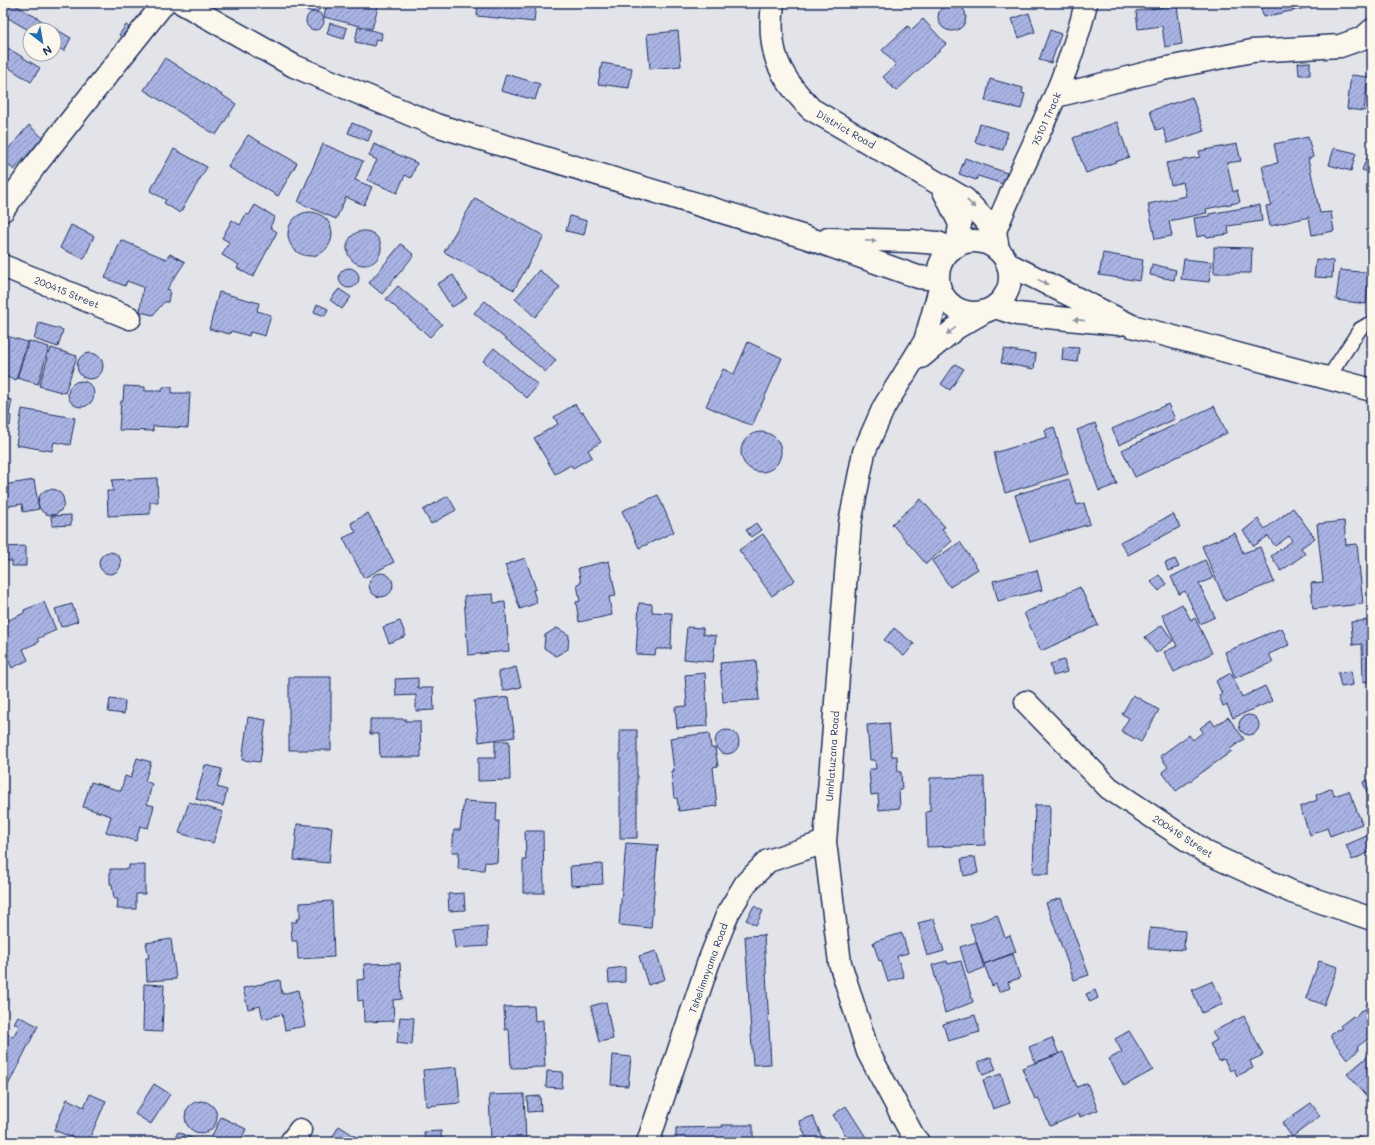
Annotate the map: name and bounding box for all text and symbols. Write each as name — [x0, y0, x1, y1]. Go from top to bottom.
north arrow — [22, 22, 62, 62]
text: N — [40, 42, 55, 60]
street label: 75101 Track — [1028, 90, 1064, 148]
street label: District Road — [814, 107, 878, 151]
one-way arrow — [966, 199, 976, 209]
one-way arrow — [865, 238, 878, 244]
street label: 200415 Street — [32, 273, 102, 311]
one-way arrow — [1037, 279, 1049, 285]
one-way arrow — [1073, 317, 1086, 324]
one-way arrow — [946, 327, 957, 336]
street label: Umhlatuzana Road — [822, 710, 842, 802]
street label: 200416 Street — [1150, 811, 1216, 861]
street label: Tshelimnyama Road — [685, 921, 731, 1015]

